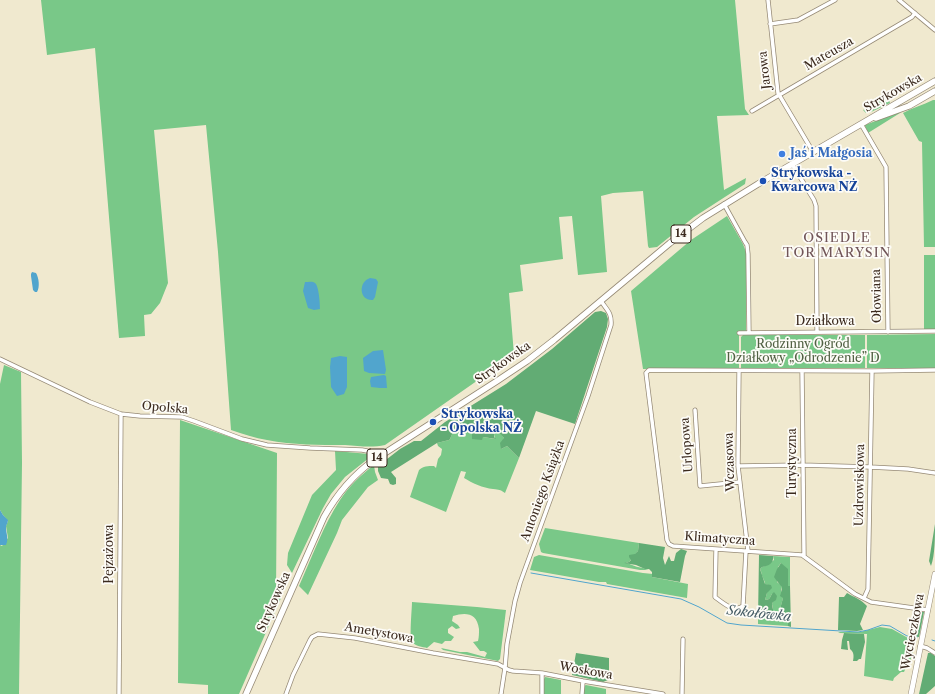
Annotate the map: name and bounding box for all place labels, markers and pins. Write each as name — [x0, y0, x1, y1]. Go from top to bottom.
place label: Jaś i Małgosia — [790, 147, 873, 161]
marker: Jaś i Małgosia — [777, 149, 787, 159]
place label: Strykowska - Kwarcowa NŻ — [771, 167, 858, 195]
marker: Strykowska - Kwarcowa NŻ — [758, 176, 768, 186]
place label: Strykowska - Opolska NŻ — [441, 408, 522, 436]
marker: Strykowska - Opolska NŻ — [428, 417, 438, 427]

